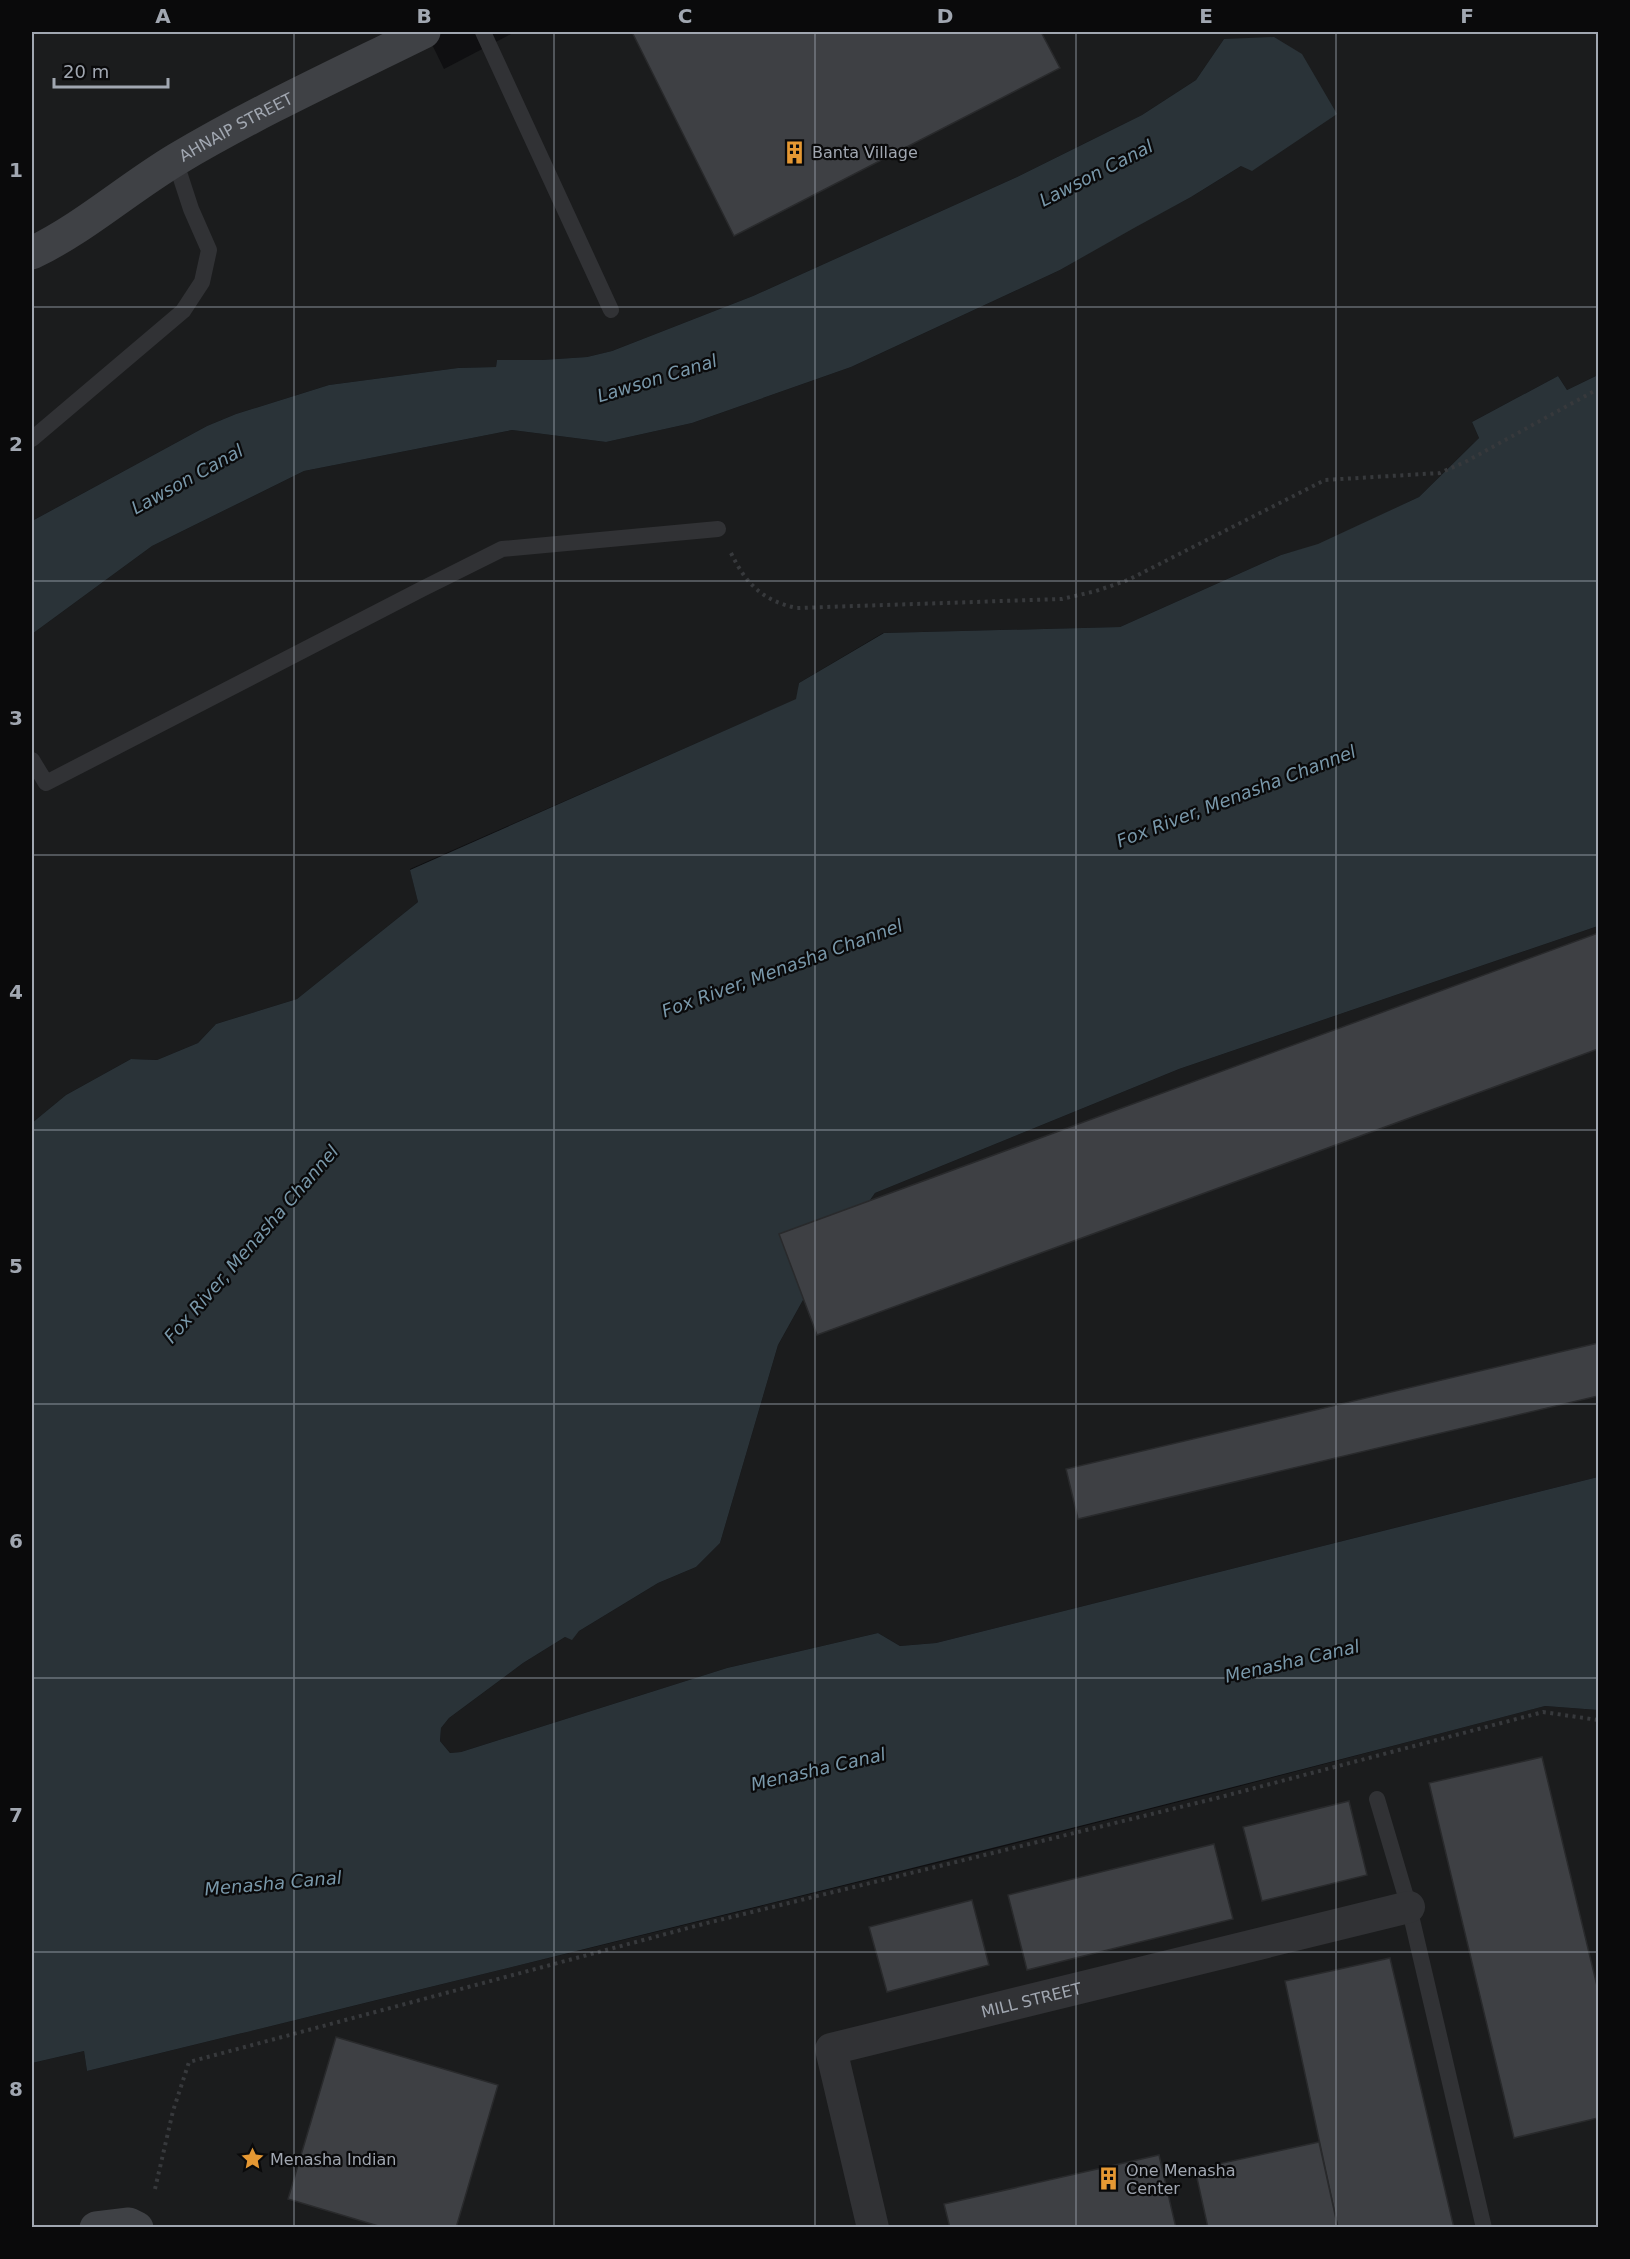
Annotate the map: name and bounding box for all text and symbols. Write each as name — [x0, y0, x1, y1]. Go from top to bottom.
text: A — [155, 4, 171, 28]
text: B — [416, 4, 432, 28]
text: C — [678, 4, 692, 28]
text: D — [937, 4, 953, 28]
text: E — [1199, 4, 1213, 28]
text: F — [1460, 4, 1474, 28]
scale bar — [54, 51, 168, 89]
text: 20 m — [63, 61, 109, 82]
street label: AHNAIP STREET — [175, 88, 296, 165]
water label: Lawson Canal — [1036, 135, 1156, 211]
building icon: Banta Village — [781, 139, 807, 165]
place label: Banta Village — [812, 143, 918, 162]
text: 1 — [9, 158, 23, 182]
water label: Lawson Canal — [594, 350, 720, 406]
text: 2 — [9, 432, 23, 456]
water label: Lawson Canal — [128, 440, 246, 518]
text: 3 — [9, 706, 23, 730]
water label: Fox River, Menasha Channel — [1113, 741, 1359, 851]
water label: Fox River, Menasha Channel — [659, 915, 905, 1021]
text: 4 — [9, 980, 23, 1004]
water label: Fox River, Menasha Channel — [160, 1141, 342, 1347]
text: 5 — [9, 1254, 23, 1278]
text: 6 — [9, 1529, 23, 1553]
water label: Menasha Canal — [1223, 1635, 1361, 1687]
water label: Menasha Canal — [749, 1743, 887, 1795]
text: 7 — [9, 1803, 23, 1827]
water label: Menasha Canal — [204, 1867, 342, 1899]
street label: MILL STREET — [979, 1978, 1083, 2021]
text: 8 — [9, 2077, 23, 2101]
place icon: Menasha Indian — [239, 2146, 265, 2172]
place label: Menasha Indian — [270, 2150, 396, 2169]
place label: One Menasha Center — [1126, 2161, 1236, 2198]
building icon: One Menasha Center — [1095, 2166, 1121, 2192]

